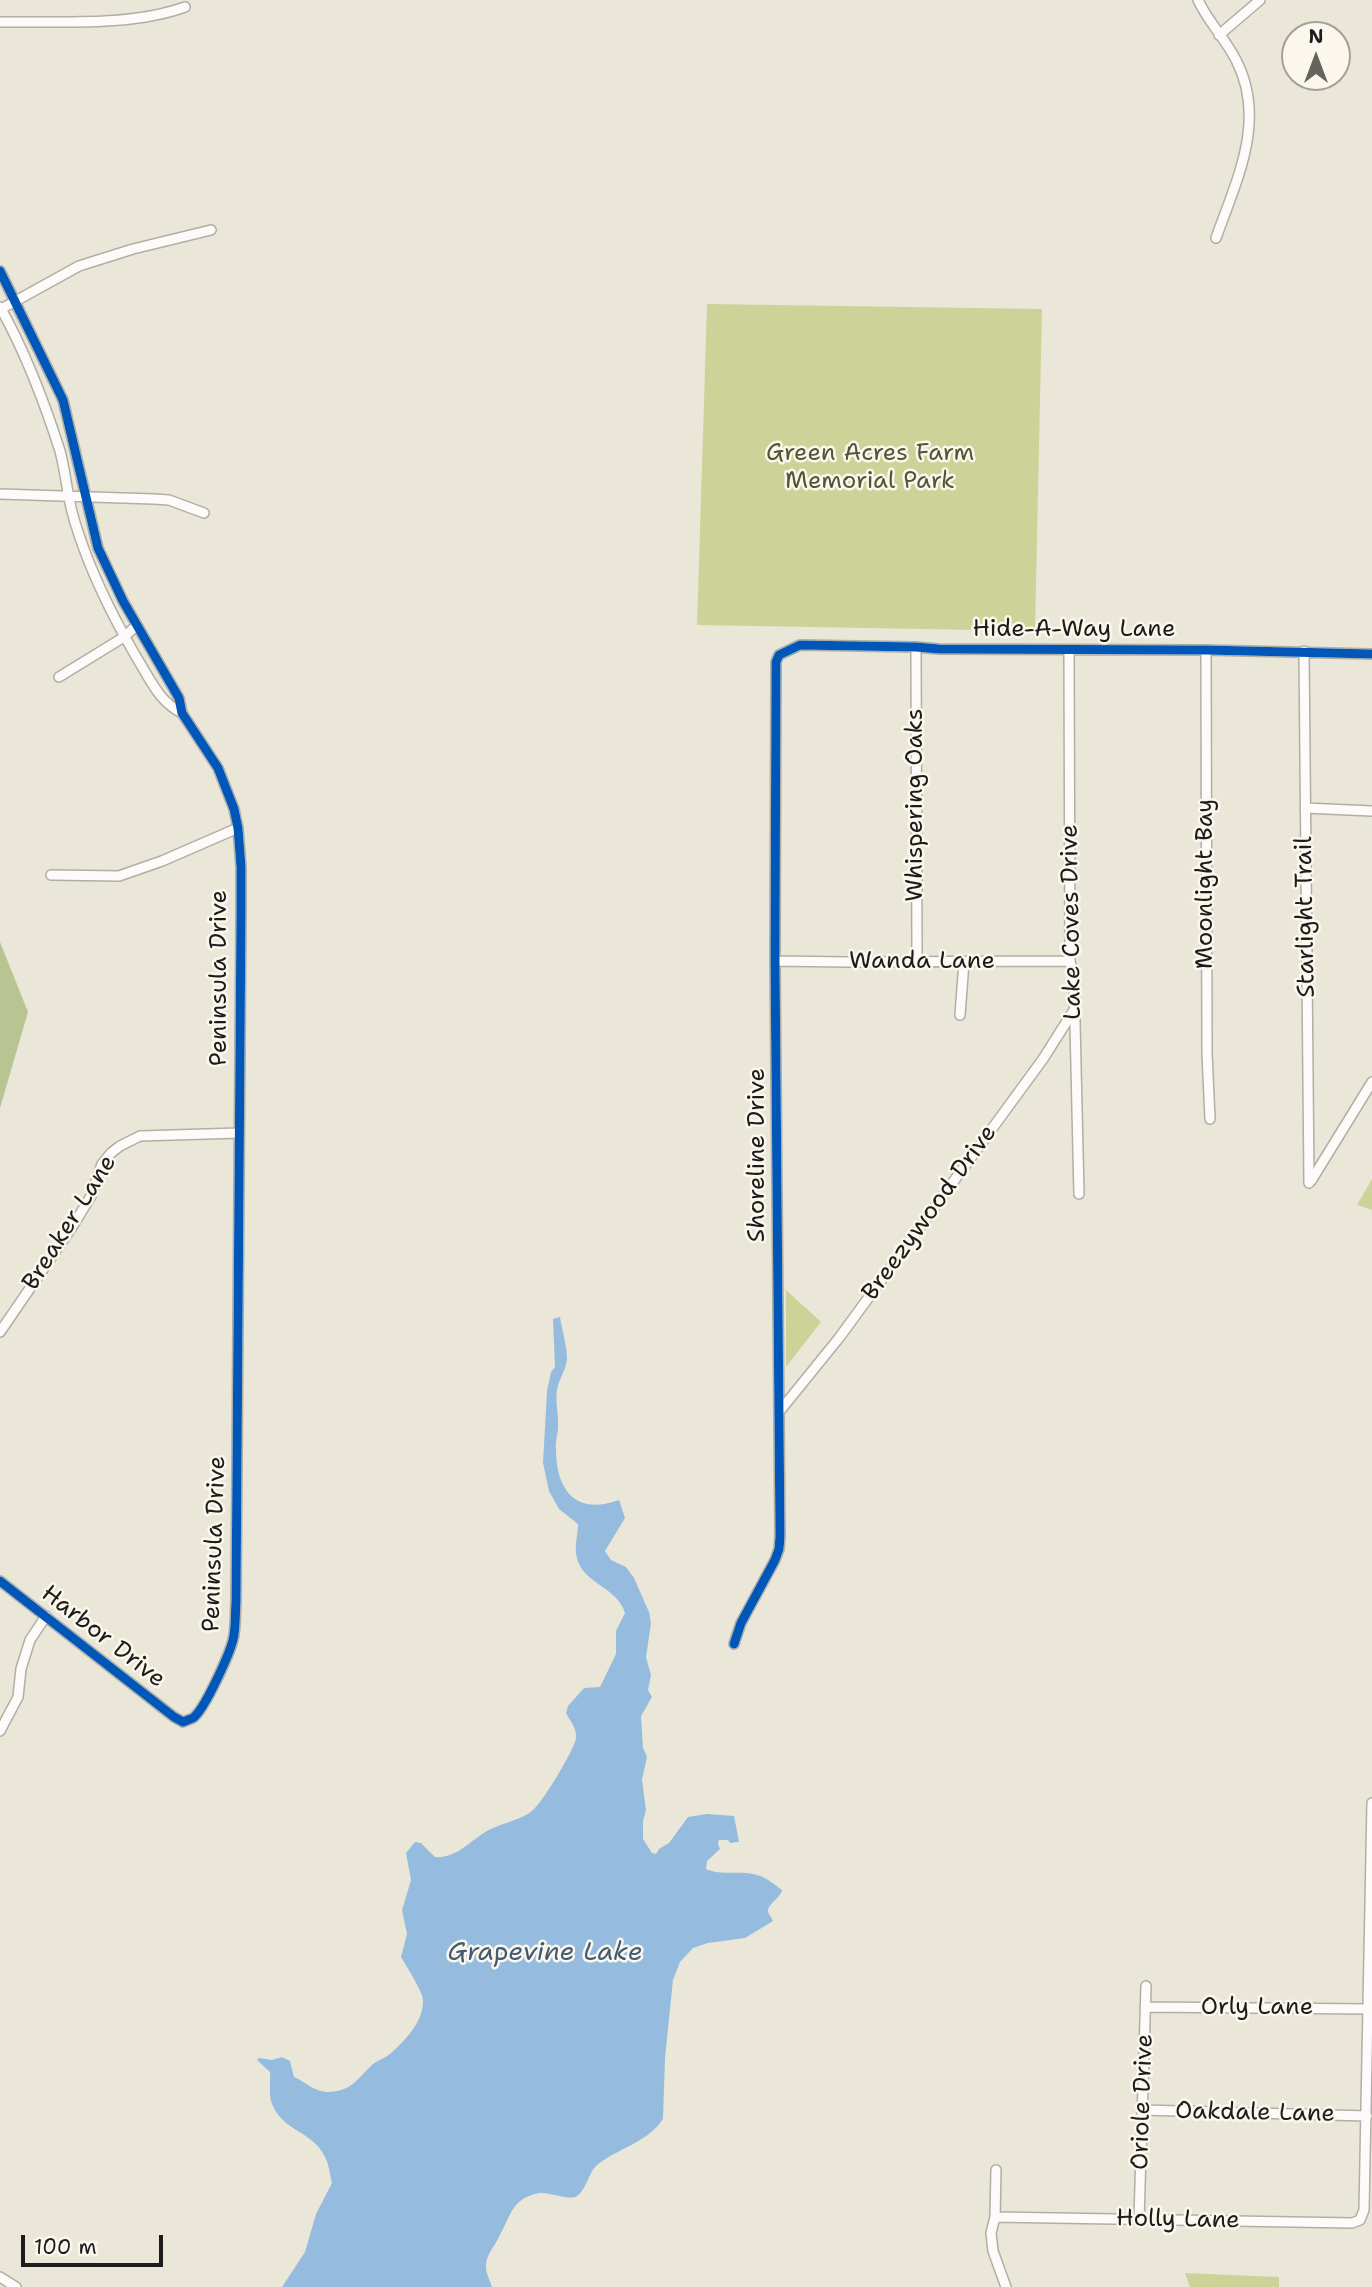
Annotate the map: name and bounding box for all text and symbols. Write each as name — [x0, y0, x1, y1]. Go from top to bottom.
north arrow — [1281, 21, 1351, 91]
text: N — [1308, 24, 1324, 49]
park label: Green Acres Farm Memorial Park — [766, 440, 974, 496]
street label: Hide-A-Way Lane — [972, 616, 1176, 644]
street label: Whispering Oaks — [902, 708, 930, 902]
street label: Moonlight Bay — [1192, 799, 1220, 969]
street label: Lake Coves Drive — [1056, 824, 1088, 1020]
street label: Starlight Trail — [1290, 836, 1322, 998]
street label: Peninsula Drive — [206, 890, 234, 1066]
street label: Wanda Lane — [849, 948, 995, 976]
street label: Shoreline Drive — [744, 1068, 772, 1242]
street label: Breezywood Drive — [857, 1120, 1003, 1306]
street label: Breaker Lane — [17, 1150, 123, 1296]
street label: Peninsula Drive — [198, 1455, 232, 1633]
street label: Harbor Drive — [35, 1580, 171, 1694]
water label: Grapevine Lake — [447, 1937, 643, 1969]
street label: Orly Lane — [1201, 1994, 1313, 2022]
street label: Oriole Drive — [1126, 2033, 1160, 2171]
street label: Oakdale Lane — [1175, 2097, 1335, 2129]
street label: Holly Lane — [1116, 2205, 1240, 2235]
scale bar — [24, 2220, 166, 2264]
text: 100 m — [34, 2233, 97, 2261]

